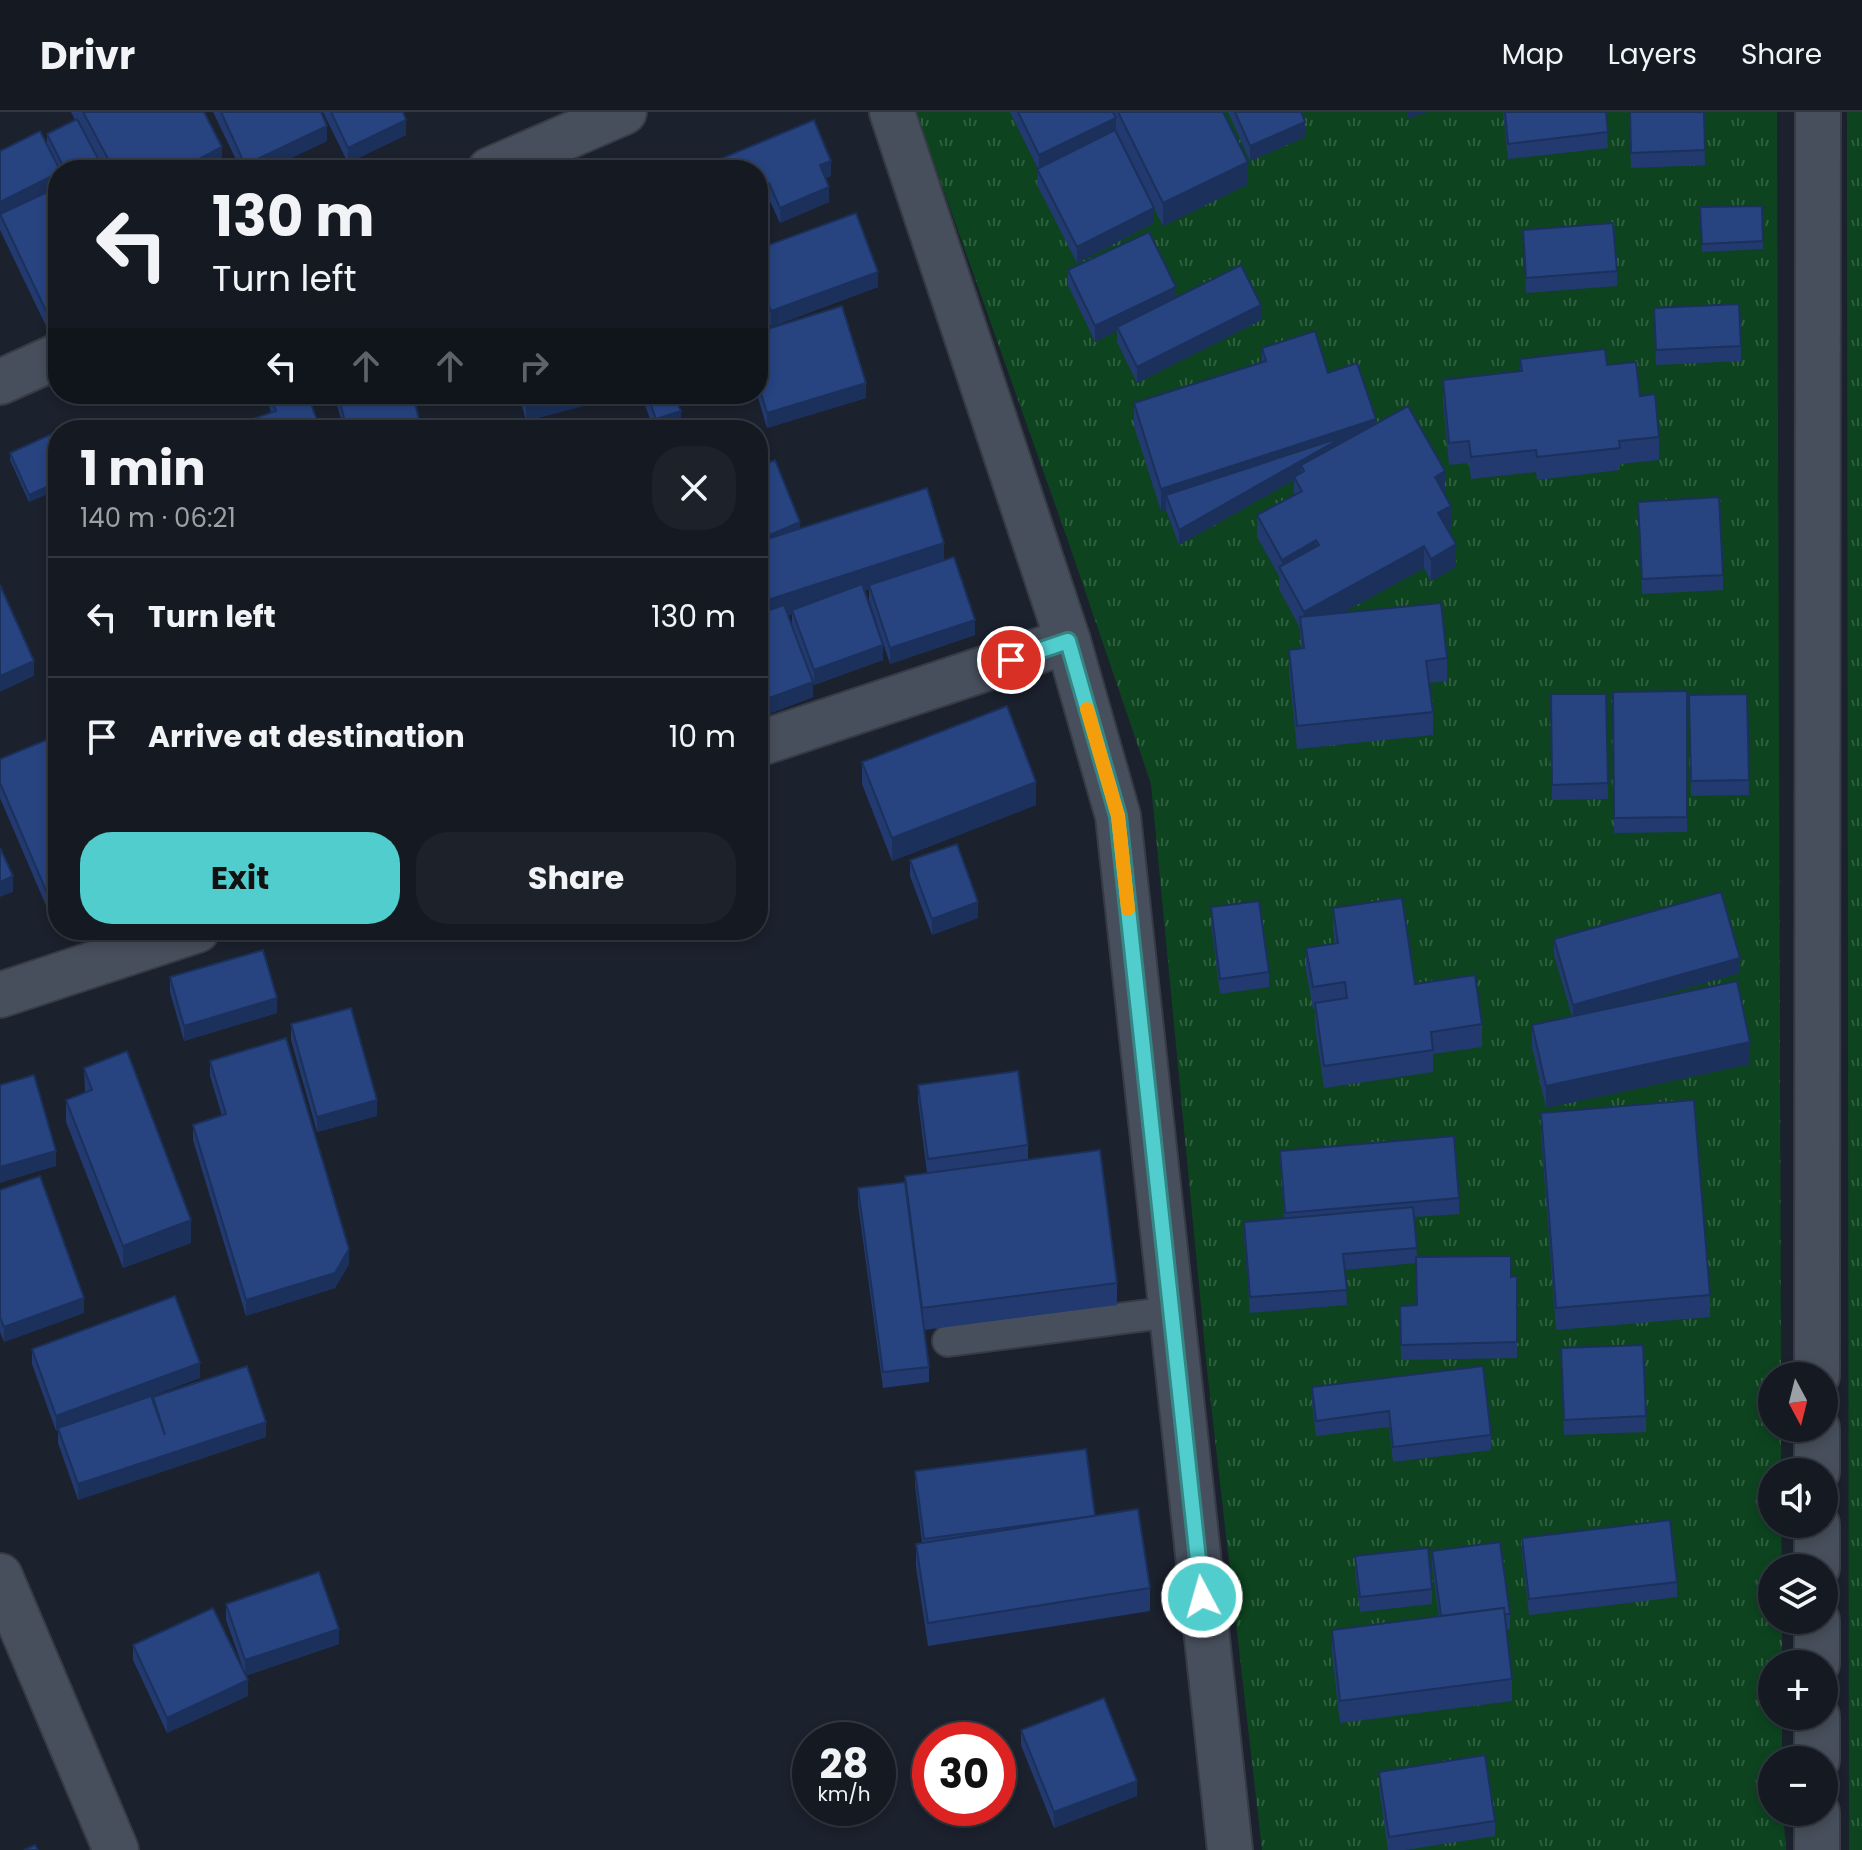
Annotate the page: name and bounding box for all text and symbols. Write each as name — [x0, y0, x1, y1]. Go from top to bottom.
text: Drivr — [40, 29, 135, 82]
text: Map — [1502, 35, 1564, 74]
text: Layers — [1608, 35, 1697, 74]
text: Share — [1741, 35, 1822, 74]
text: 130 m — [212, 177, 375, 256]
icon: left — [80, 192, 184, 296]
text: Turn left — [212, 253, 357, 304]
icon: left — [260, 344, 304, 388]
icon: ahead — [344, 344, 388, 388]
icon: ahead — [428, 344, 472, 388]
icon: right — [512, 344, 556, 388]
text: 1 min — [80, 435, 206, 502]
button: close — [652, 446, 736, 530]
text: 140 m · 06:21 — [80, 500, 236, 536]
icon: left — [80, 595, 124, 639]
text: Turn left — [148, 595, 276, 638]
text: 130 m — [651, 595, 736, 638]
pin — [977, 626, 1045, 694]
icon: arrive — [989, 638, 1033, 682]
icon: arrive — [80, 715, 124, 759]
text: Arrive at destination — [148, 715, 465, 758]
text: 10 m — [669, 715, 736, 758]
button: Exit — [80, 832, 400, 924]
button: Share — [416, 832, 736, 924]
north arrow — [1758, 1362, 1838, 1442]
map controls — [1758, 1362, 1838, 1826]
button: sound — [1758, 1458, 1838, 1538]
button: layers — [1758, 1554, 1838, 1634]
position arrow — [1160, 1555, 1244, 1639]
button: + — [1758, 1650, 1838, 1730]
speed limit sign: 30 — [912, 1722, 1016, 1826]
text: 28 — [820, 1736, 868, 1792]
button: − — [1758, 1746, 1838, 1826]
text: km/h — [817, 1780, 871, 1808]

